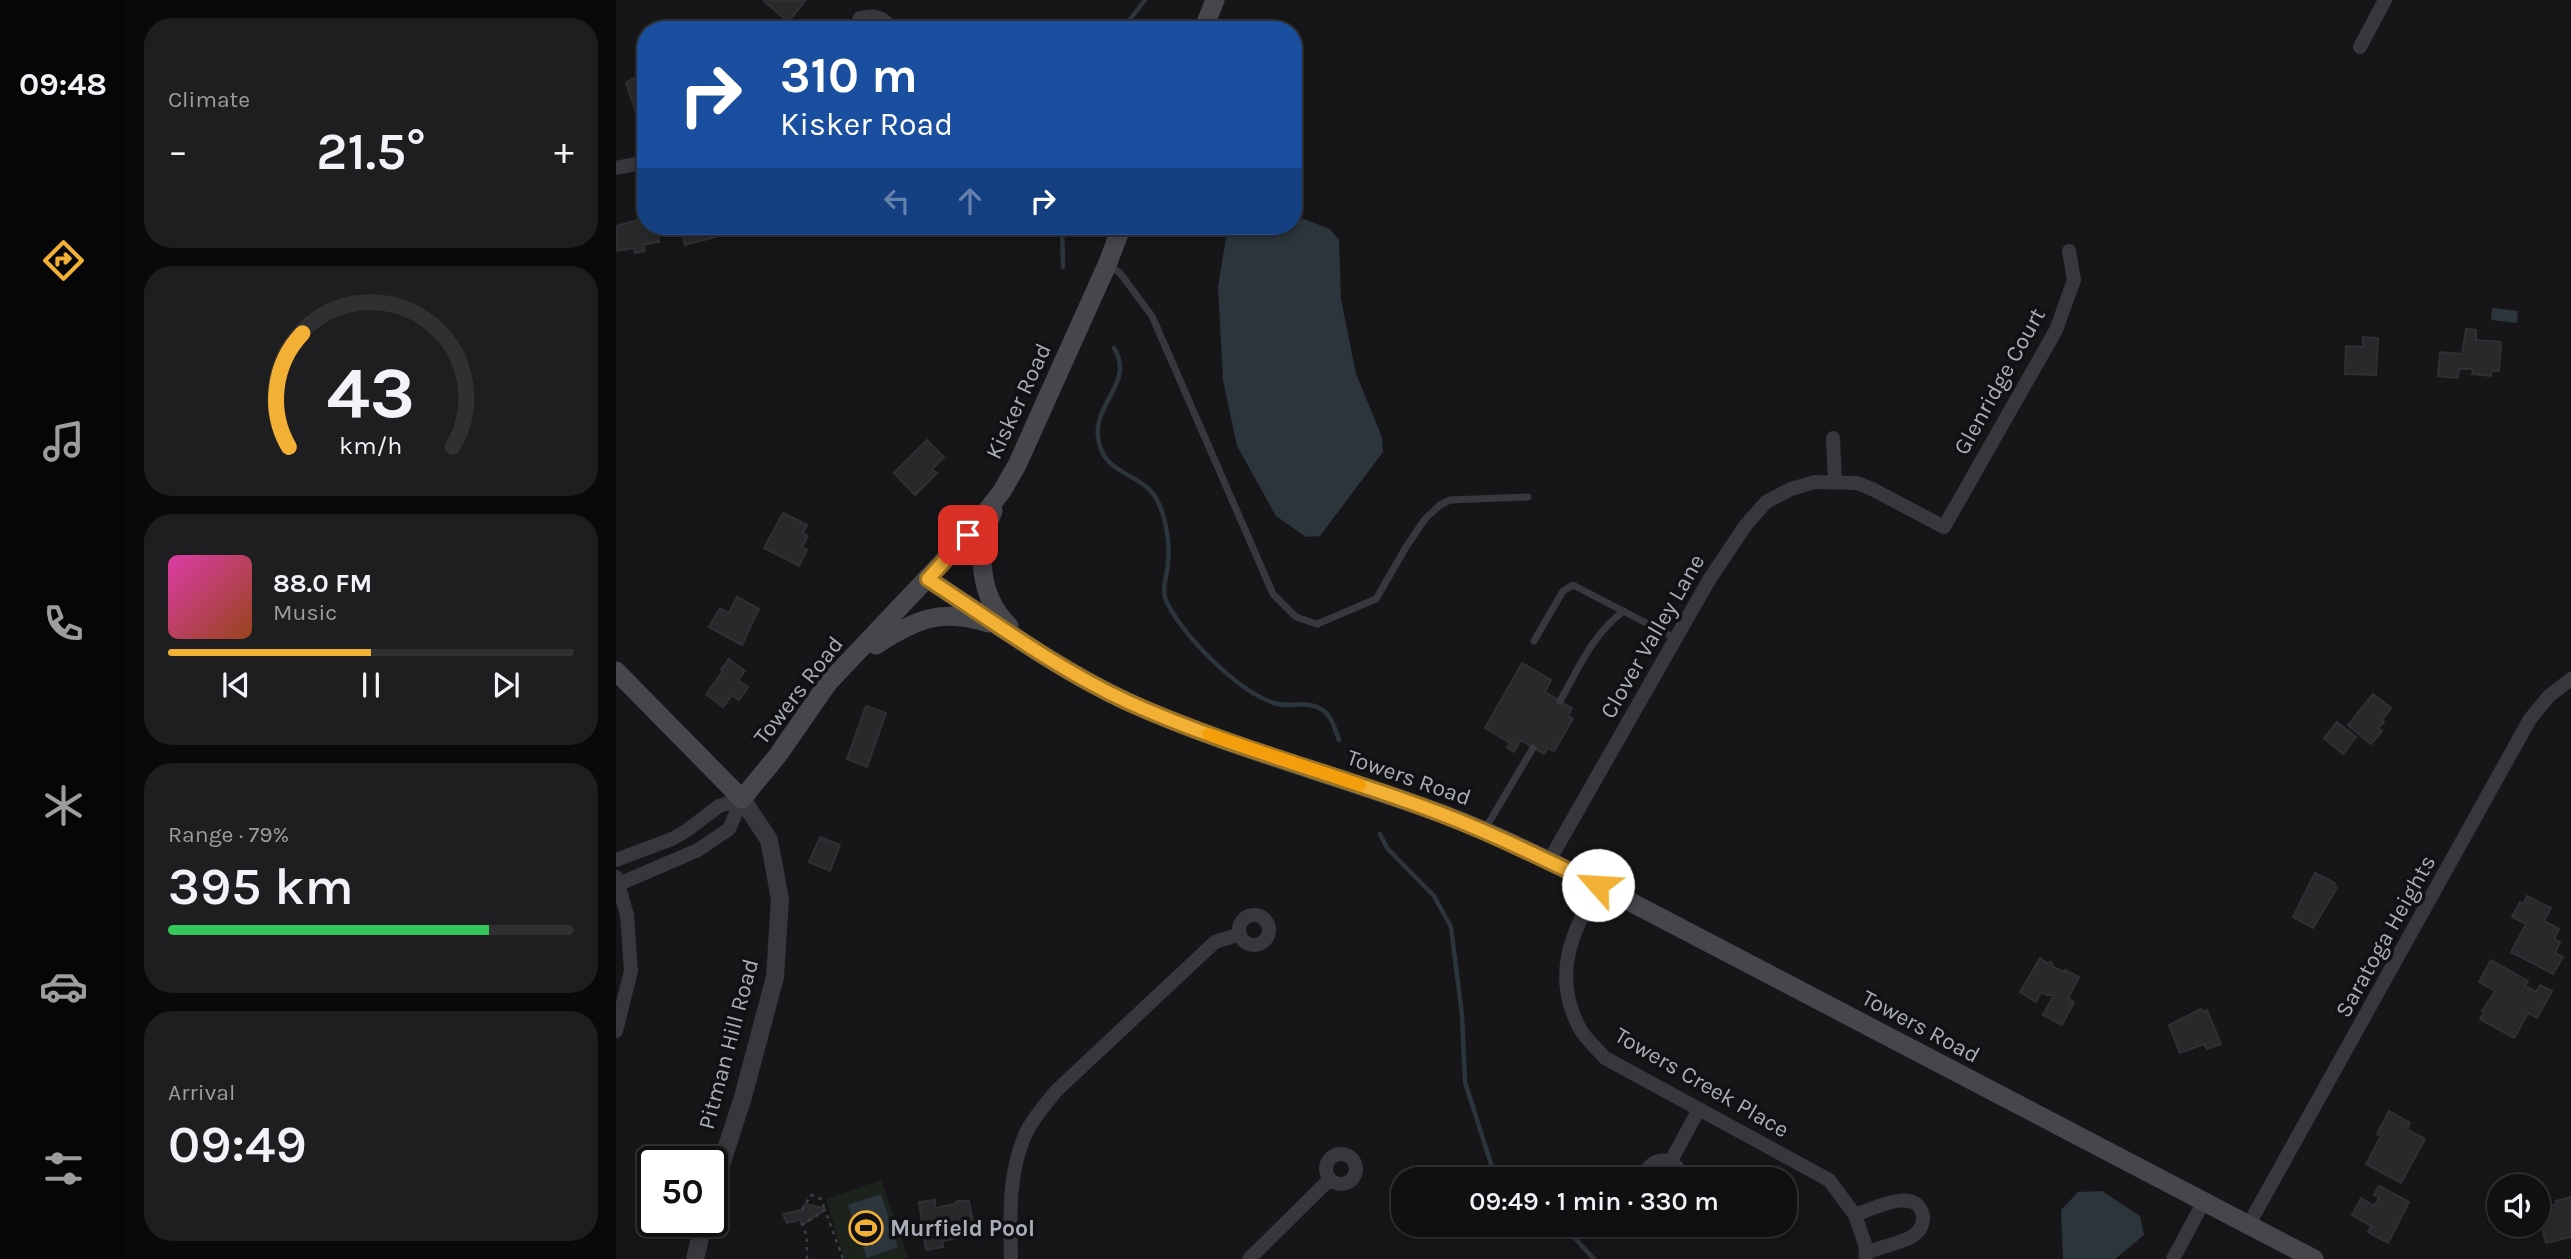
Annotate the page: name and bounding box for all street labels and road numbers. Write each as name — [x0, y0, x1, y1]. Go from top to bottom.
street label: Glenridge Court — [1948, 303, 2051, 459]
street label: Kisker Road — [980, 339, 1057, 463]
street label: Clover Valley Lane — [1594, 549, 1710, 723]
street label: Towers Road — [748, 631, 849, 750]
street label: Towers Road — [1343, 744, 1474, 811]
street label: Saratoga Heights — [2330, 850, 2441, 1022]
street label: Pitman Hill Road — [693, 956, 764, 1132]
street label: Towers Road — [1857, 984, 1984, 1069]
street label: Towers Creek Place — [1610, 1022, 1794, 1143]

